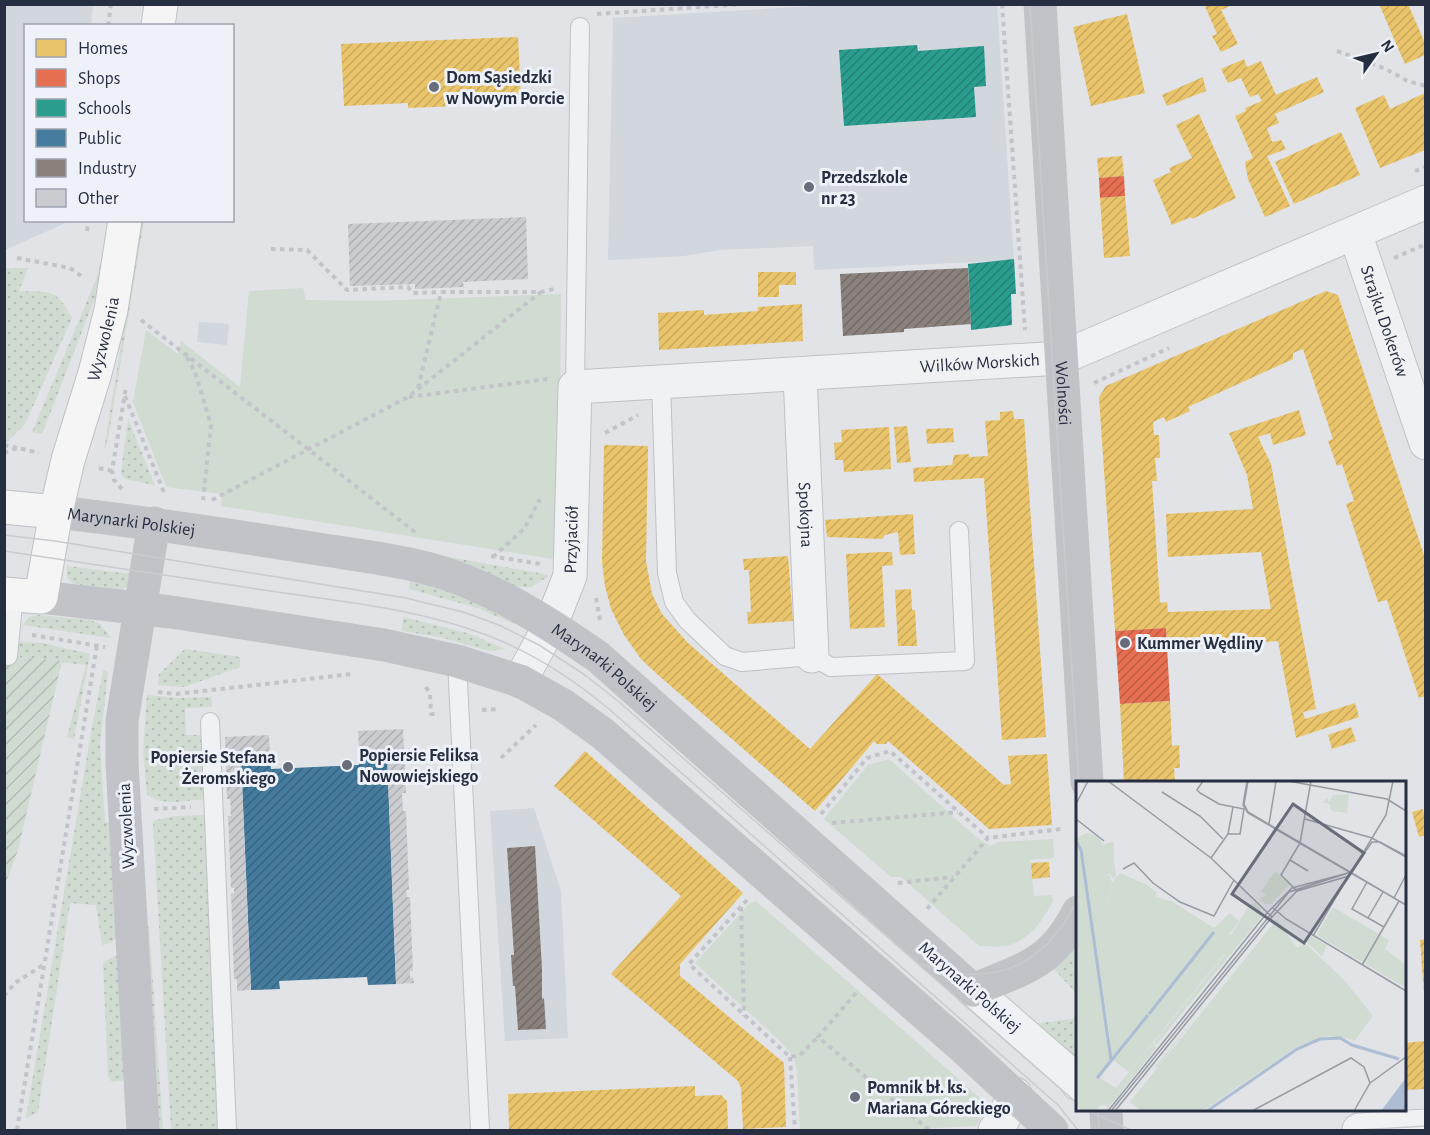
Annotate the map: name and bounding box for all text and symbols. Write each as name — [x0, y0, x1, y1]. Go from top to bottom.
legend — [24, 24, 234, 222]
north arrow — [1346, 24, 1406, 84]
text: N — [1378, 37, 1397, 55]
text: Homes — [78, 40, 128, 58]
place label: Dom Sąsiedzki w Nowym Porcie — [446, 69, 565, 108]
text: Shops — [78, 70, 120, 88]
marker: Dom Sąsiedzki w Nowym Porcie — [427, 80, 441, 94]
text: Schools — [78, 100, 131, 118]
text: Public — [78, 130, 121, 148]
text: Industry — [78, 160, 137, 178]
place label: Przedszkole nr 23 — [821, 169, 908, 208]
marker: Przedszkole nr 23 — [802, 180, 816, 194]
text: Other — [78, 190, 119, 208]
street label: Strajku Dokerów — [1357, 263, 1411, 380]
street label: Wyzwolenia — [85, 296, 123, 384]
street label: Wilków Morskich — [919, 351, 1040, 376]
street label: Wolności — [1052, 361, 1073, 426]
street label: Spokojna — [795, 482, 815, 548]
street label: Marynarki Polskiej — [66, 505, 196, 540]
street label: Przyjaciół — [562, 505, 582, 574]
street label: Marynarki Polskiej — [548, 621, 660, 715]
place label: Kummer Wędliny — [1137, 635, 1264, 653]
marker: Kummer Wędliny — [1118, 636, 1132, 650]
place label: Popiersie Feliksa Nowowiejskiego — [359, 747, 479, 786]
place label: Popiersie Stefana Żeromskiego — [150, 749, 276, 788]
marker: Popiersie Feliksa Nowowiejskiego — [340, 758, 354, 772]
marker: Popiersie Stefana Żeromskiego — [281, 760, 295, 774]
inset map — [1076, 781, 1406, 1111]
street label: Wyzwolenia — [116, 782, 138, 869]
street label: Marynarki Polskiej — [915, 939, 1024, 1037]
place label: Pomnik bł. ks. Mariana Góreckiego — [867, 1079, 1011, 1118]
marker: Pomnik bł. ks. Mariana Góreckiego — [848, 1090, 862, 1104]

